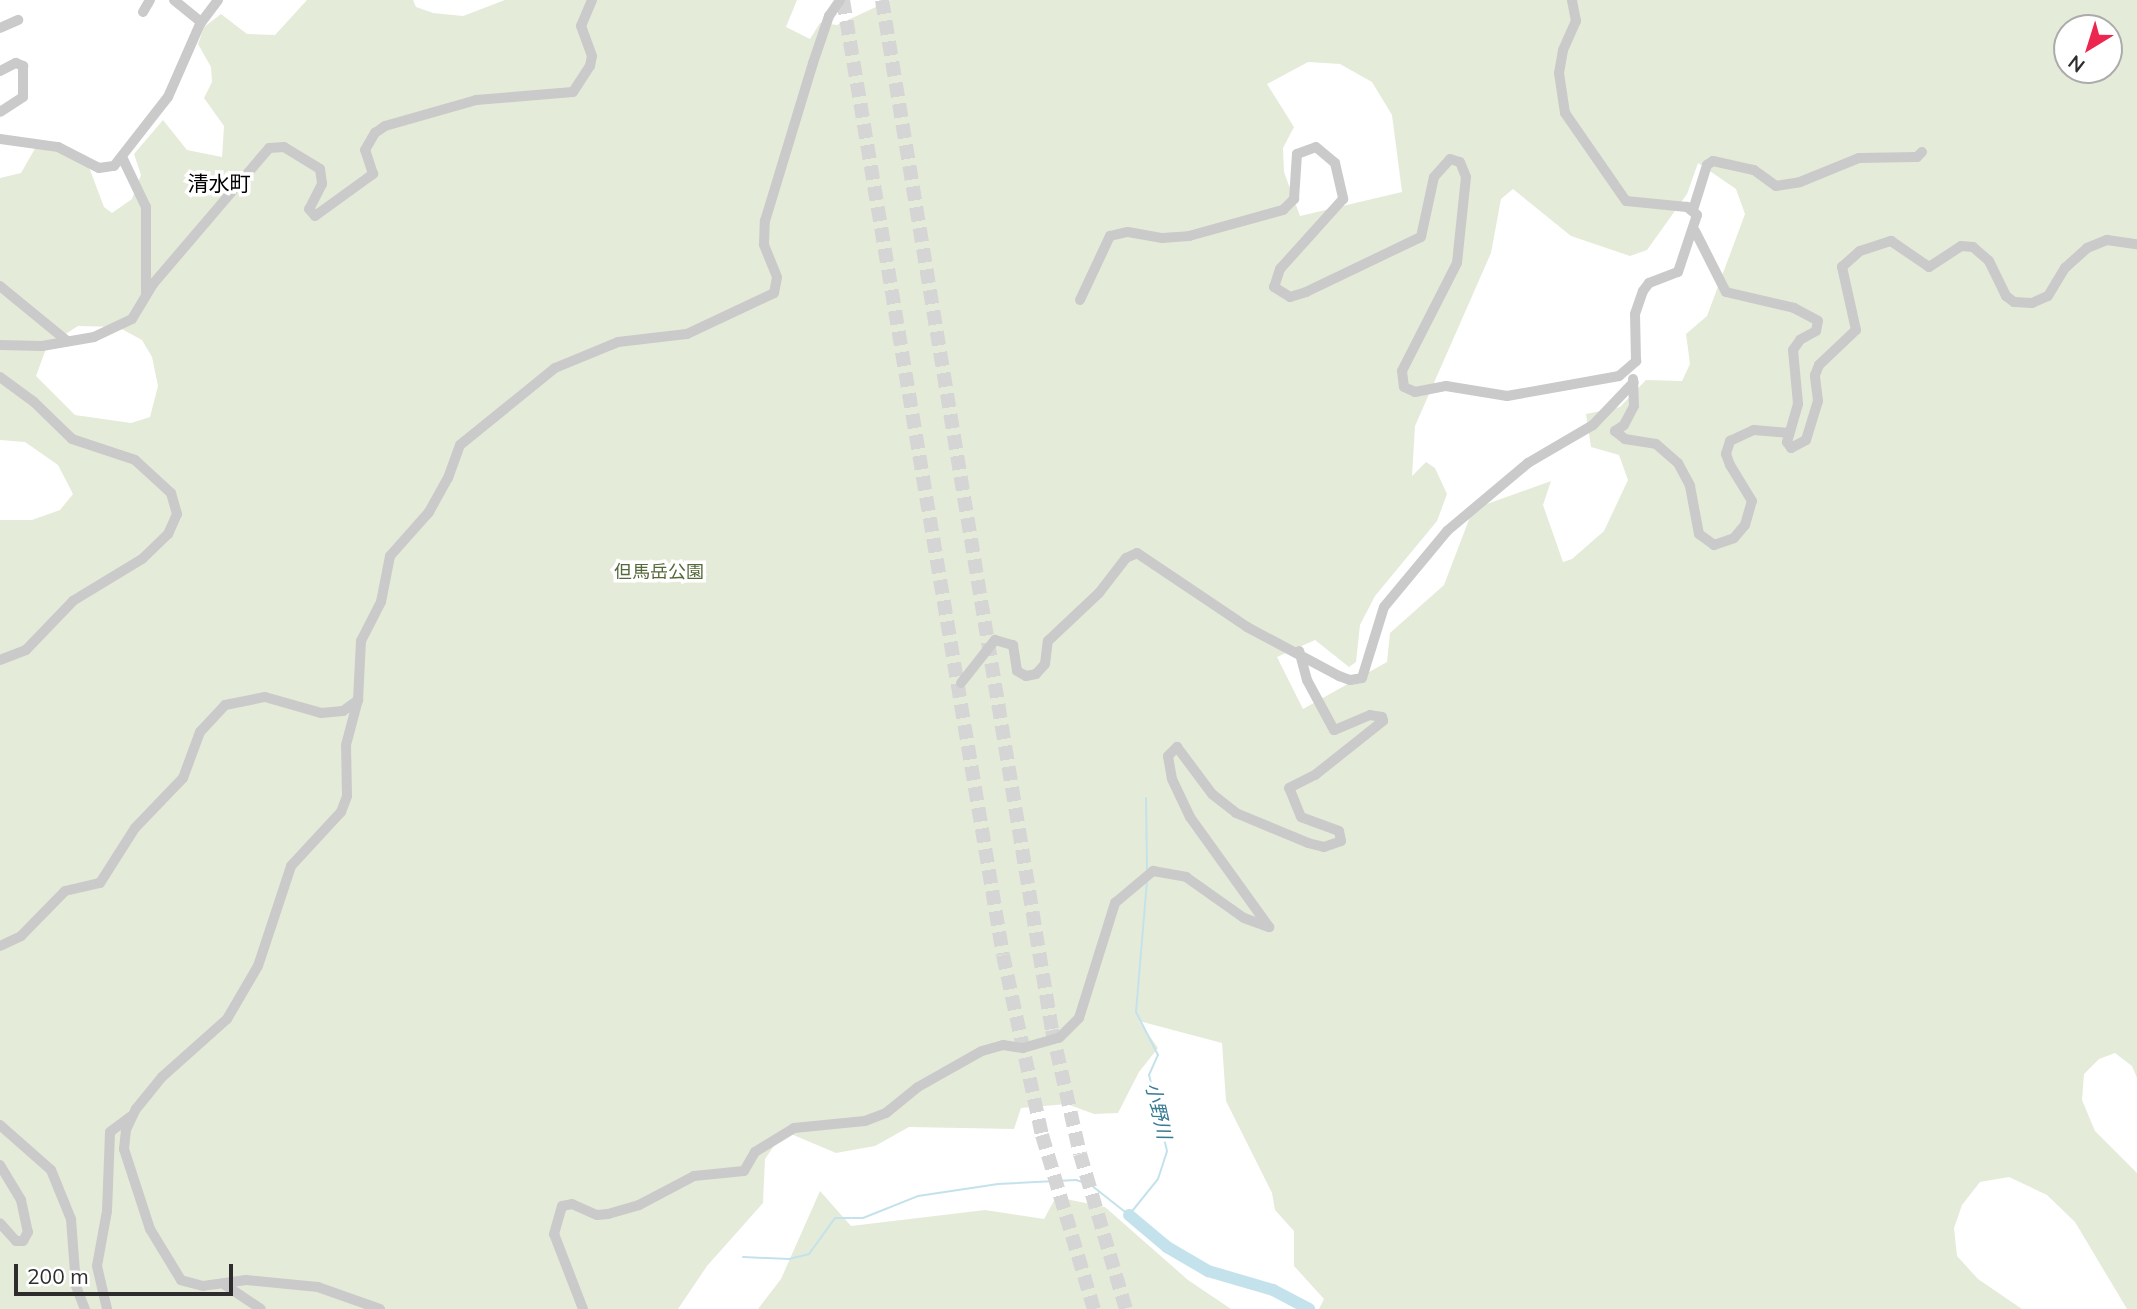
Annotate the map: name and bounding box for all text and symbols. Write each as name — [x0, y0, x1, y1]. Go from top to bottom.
north arrow — [2053, 14, 2123, 84]
text: N — [2063, 50, 2089, 78]
district label: 清水町 — [188, 170, 250, 196]
park label: 但馬岳公園 — [614, 561, 704, 583]
water label: 小野川 — [1140, 1081, 1176, 1141]
scale bar — [18, 1250, 236, 1294]
text: 200 m — [27, 1263, 89, 1289]

